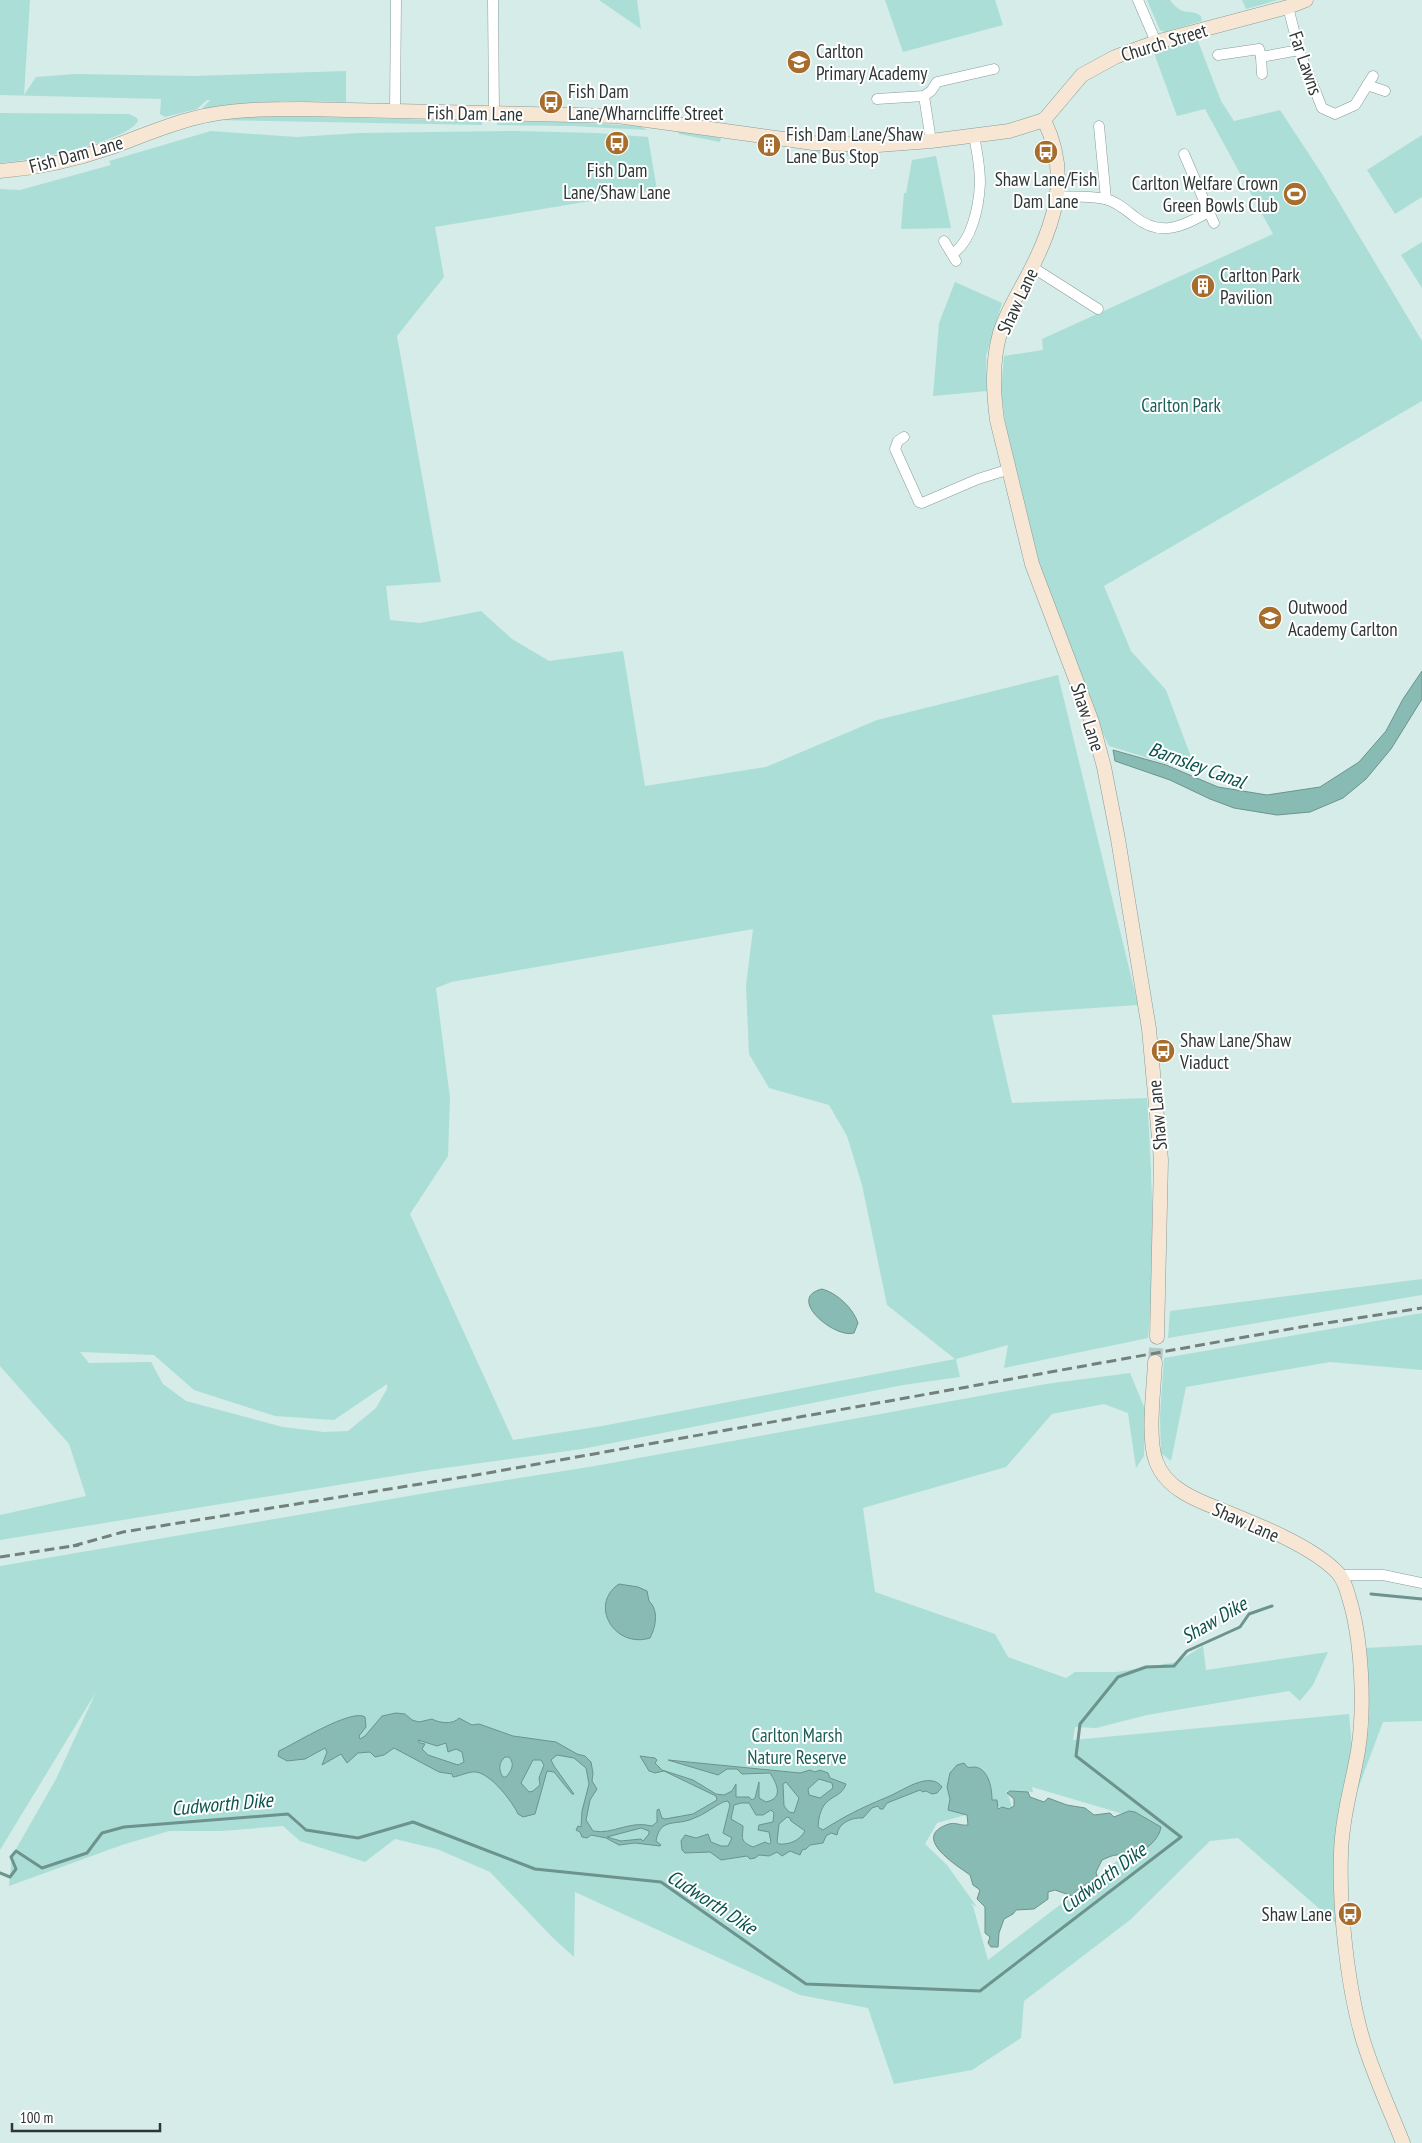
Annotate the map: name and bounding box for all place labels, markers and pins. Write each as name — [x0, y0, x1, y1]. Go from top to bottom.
place label: Carlton Primary Academy — [816, 39, 928, 85]
school or university icon: Carlton Primary Academy — [786, 49, 812, 75]
place label: Fish Dam Lane/Wharncliffe Street — [568, 79, 724, 125]
bus stop icon: Fish Dam Lane/Wharncliffe Street — [538, 89, 564, 115]
place label: Fish Dam Lane/Shaw Lane Bus Stop — [786, 122, 924, 168]
bus stop icon: Fish Dam Lane/Shaw Lane — [604, 130, 630, 156]
building icon: Fish Dam Lane/Shaw Lane Bus Stop — [756, 132, 782, 158]
bus stop icon: Shaw Lane/Fish Dam Lane — [1033, 139, 1059, 165]
place label: Fish Dam Lane/Shaw Lane — [563, 158, 671, 204]
place label: Shaw Lane/Fish Dam Lane — [995, 167, 1097, 213]
place label: Carlton Welfare Crown Green Bowls Club — [1132, 171, 1278, 217]
sports icon: Carlton Welfare Crown Green Bowls Club — [1282, 181, 1308, 207]
place label: Carlton Park Pavilion — [1220, 263, 1300, 309]
building icon: Carlton Park Pavilion — [1190, 273, 1216, 299]
place label: Outwood Academy Carlton — [1288, 595, 1398, 641]
school or university icon: Outwood Academy Carlton — [1257, 605, 1283, 631]
place label: Shaw Lane/Shaw Viaduct — [1179, 1028, 1292, 1074]
bus stop icon: Shaw Lane/Shaw Viaduct — [1150, 1038, 1176, 1064]
bus stop icon: Shaw Lane — [1337, 1901, 1363, 1927]
place label: Shaw Lane — [1262, 1902, 1332, 1926]

